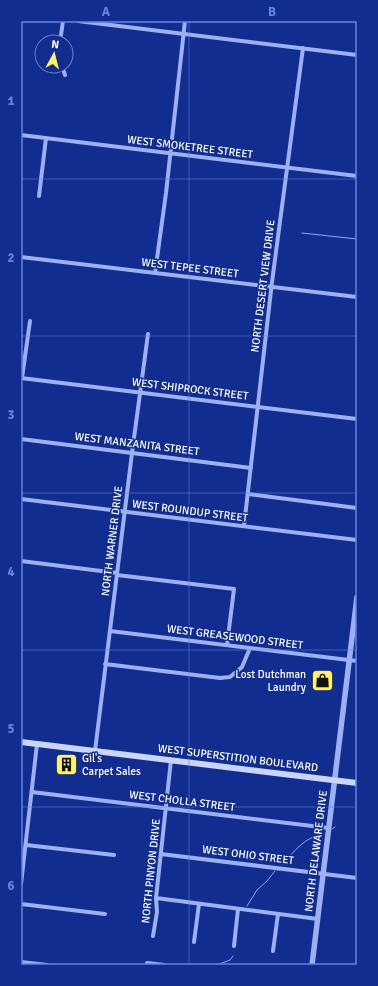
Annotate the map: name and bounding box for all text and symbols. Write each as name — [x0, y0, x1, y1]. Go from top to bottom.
text: A — [102, 4, 111, 20]
text: B — [268, 4, 276, 20]
north arrow — [34, 34, 74, 74]
text: N — [51, 38, 60, 51]
text: 1 — [7, 93, 15, 109]
street label: WEST SMOKETREE STREET — [126, 133, 254, 161]
street label: NORTH DESERT VIEW DRIVE — [248, 219, 278, 353]
text: 2 — [7, 250, 15, 266]
street label: WEST TEPEE STREET — [141, 256, 240, 280]
street label: WEST SHIPROCK STREET — [131, 375, 250, 403]
text: 3 — [7, 407, 15, 423]
street label: WEST MANZANITA STREET — [74, 430, 201, 458]
street label: NORTH WARNER DRIVE — [99, 485, 125, 597]
street label: WEST ROUNDUP STREET — [131, 497, 249, 525]
text: 4 — [7, 564, 15, 580]
street label: WEST GREASEWOOD STREET — [166, 622, 304, 652]
shop icon: Lost Dutchman Laundry — [309, 667, 335, 693]
place label: Lost Dutchman Laundry — [235, 668, 307, 694]
text: 5 — [7, 721, 15, 737]
street label: WEST SUPERSTITION BOULEVARD — [157, 742, 319, 774]
building icon: Gil's Carpet Sales — [54, 751, 80, 777]
place label: Gil's Carpet Sales — [82, 752, 141, 778]
street label: WEST CHOLLA STREET — [128, 788, 236, 814]
street label: NORTH DELAWARE DRIVE — [302, 789, 330, 913]
street label: NORTH PINYON DRIVE — [139, 818, 163, 924]
street label: WEST OHIO STREET — [201, 843, 295, 867]
text: 6 — [7, 878, 15, 894]

